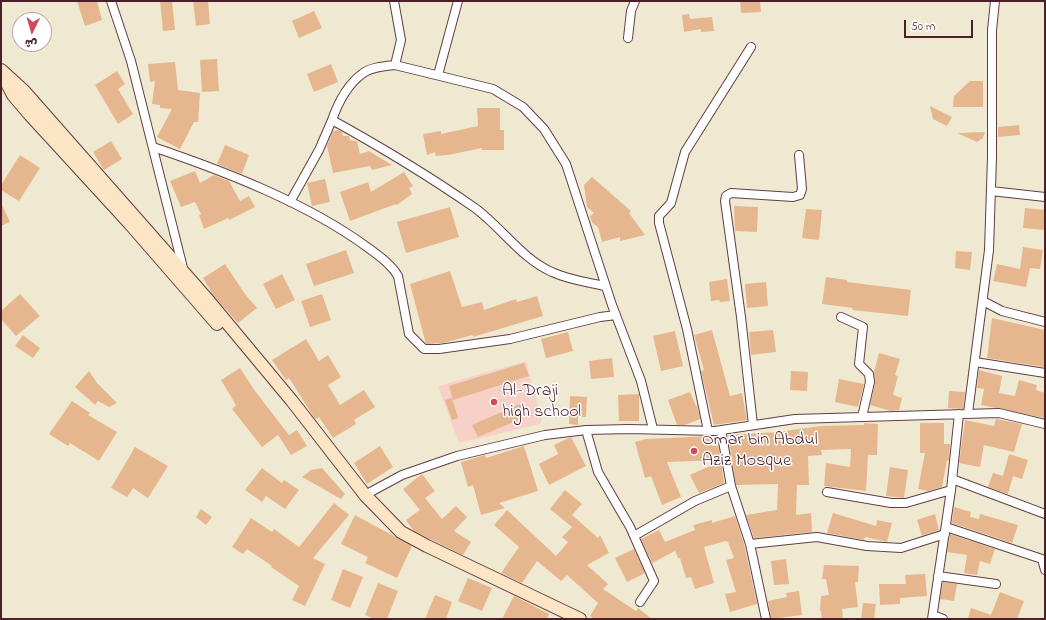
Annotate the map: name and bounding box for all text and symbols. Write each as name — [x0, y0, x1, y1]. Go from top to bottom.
north arrow — [12, 12, 52, 52]
scale bar — [906, 12, 975, 38]
text: 50 m — [911, 18, 935, 36]
text: ش — [24, 34, 38, 51]
place label: Al-Draji high school — [502, 381, 581, 424]
marker: Al-Draji high school — [489, 397, 499, 407]
place label: Omar bin Abdul Aziz Mosque — [702, 430, 818, 472]
marker: Omar bin Abdul Aziz Mosque — [689, 446, 699, 456]

